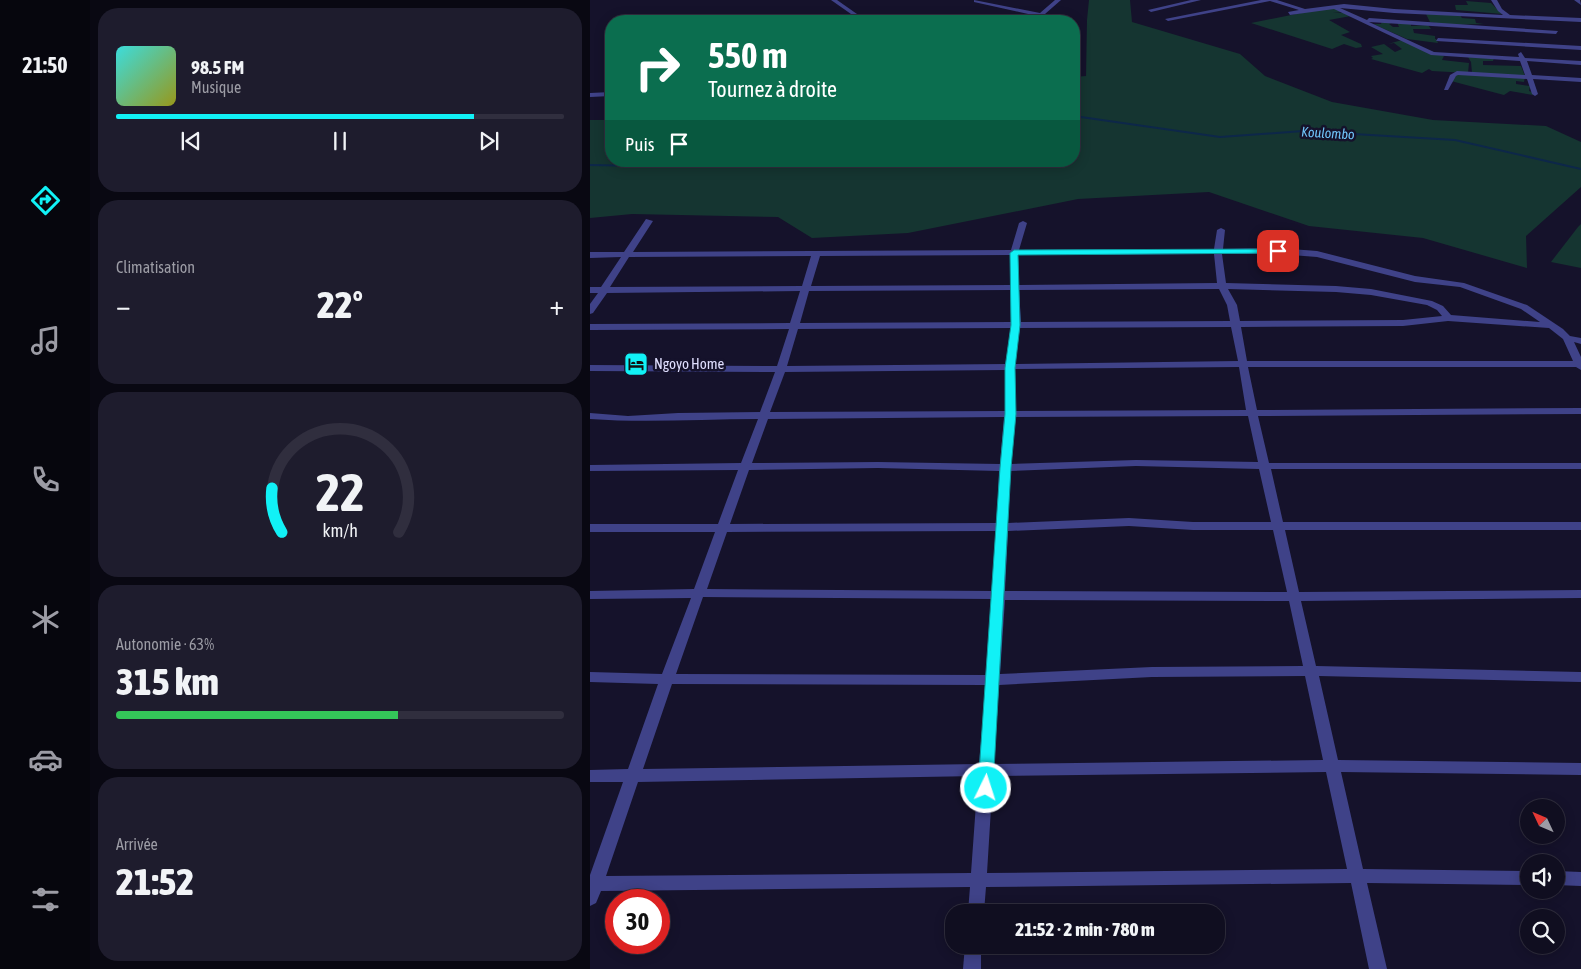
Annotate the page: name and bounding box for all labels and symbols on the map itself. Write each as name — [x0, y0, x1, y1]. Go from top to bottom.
water label: Koulombo — [1301, 124, 1355, 142]
pin — [1257, 230, 1299, 272]
hotel icon: Ngoyo Home — [623, 351, 649, 377]
place label: Ngoyo Home — [654, 355, 725, 372]
position arrow — [959, 761, 1011, 813]
north arrow — [1520, 799, 1565, 844]
speed limit sign: 30 — [605, 889, 670, 954]

